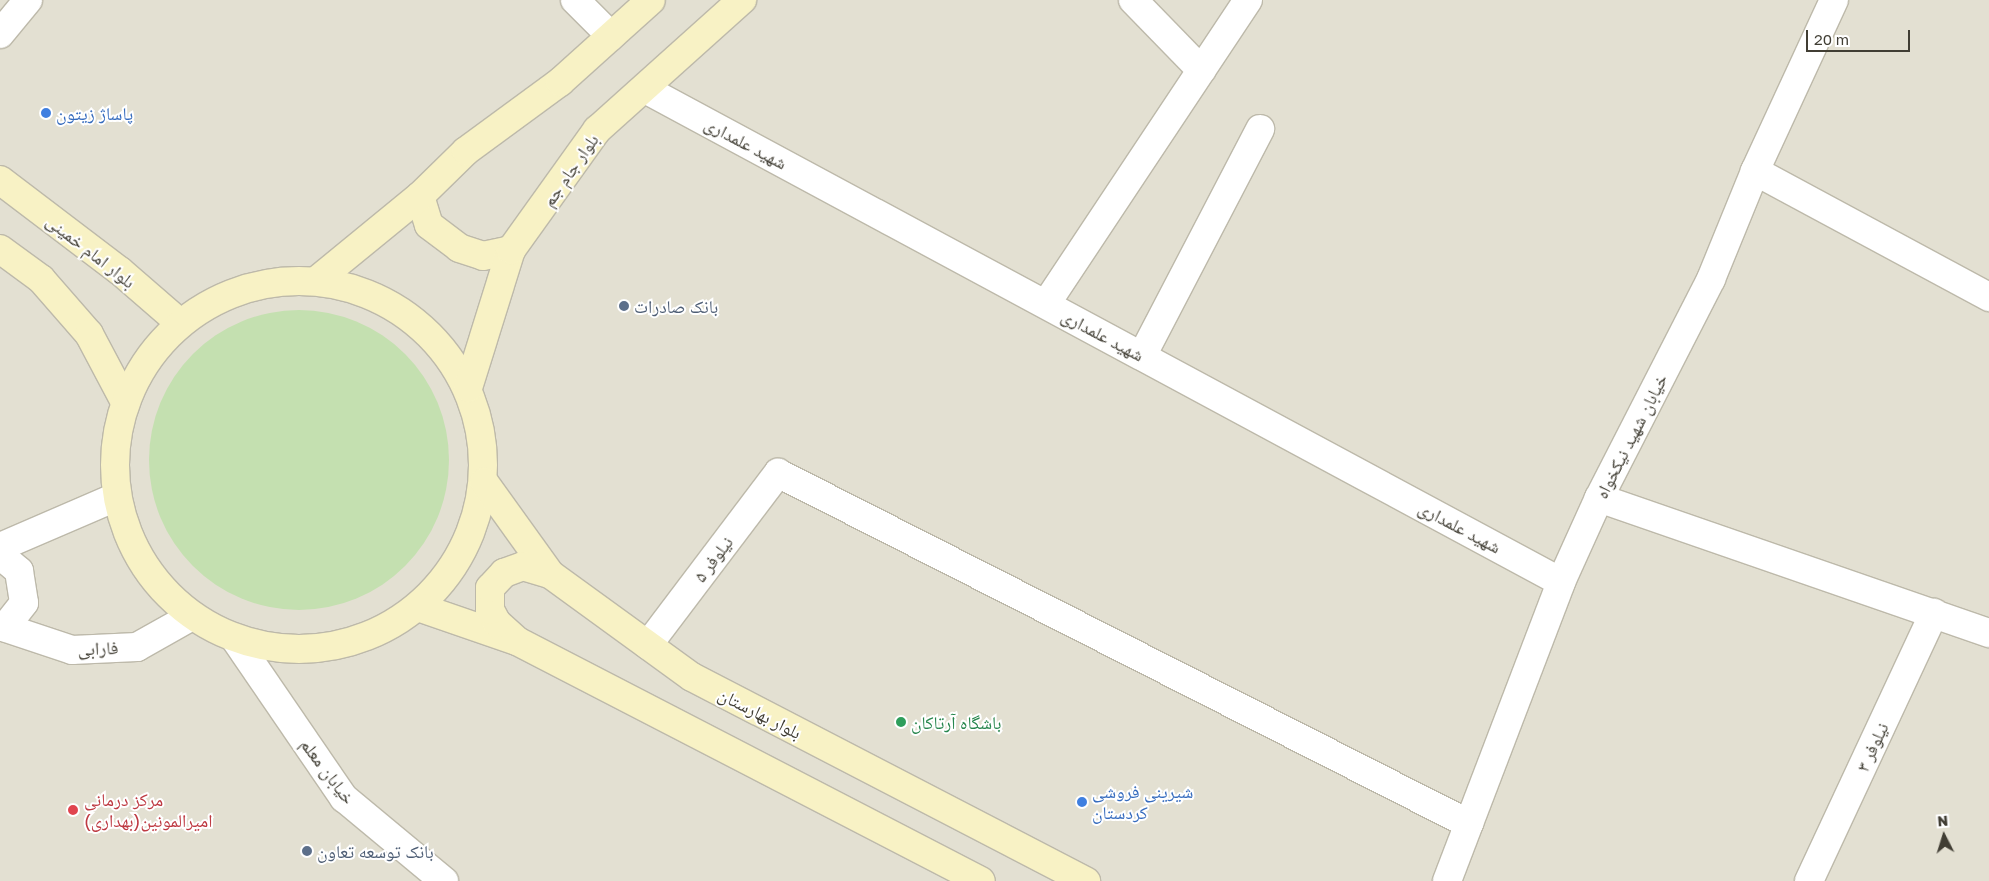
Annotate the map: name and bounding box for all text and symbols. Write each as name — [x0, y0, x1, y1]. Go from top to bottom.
scale bar — [1809, 20, 1913, 52]
text: 20 m — [1814, 30, 1849, 48]
place label: پاساژ زیتون — [56, 102, 133, 124]
marker: پاساژ زیتون — [40, 107, 52, 119]
street label: شهید علمداری — [701, 112, 791, 174]
street label: بلوار جام جم — [537, 129, 603, 211]
street label: بلوار امام خمینی — [42, 210, 140, 292]
place label: بانک صادرات — [634, 295, 718, 317]
marker: بانک صادرات — [618, 300, 630, 312]
street label: شهید علمداری — [1058, 304, 1148, 366]
street label: خیابان شهید نیکخواه — [1590, 370, 1672, 502]
street label: شهید علمداری — [1415, 496, 1505, 558]
street label: نیلوفر ۵ — [689, 532, 737, 586]
street label: فارابی — [77, 636, 119, 660]
street label: بلوار بهارستان — [715, 683, 805, 743]
place label: باشگاه آرتاکان — [911, 711, 1002, 733]
marker: باشگاه آرتاکان — [895, 716, 907, 728]
street label: نیلوفر ۳ — [1851, 719, 1893, 775]
street label: خیابان معلم — [296, 734, 360, 808]
place label: شیرینی فروشی کردستان — [1092, 781, 1193, 824]
place label: مرکز درمانی امیرالمونین(بهداری) — [84, 789, 213, 832]
marker: شیرینی فروشی کردستان — [1076, 796, 1088, 808]
marker: مرکز درمانی امیرالمونین(بهداری) — [66, 803, 80, 817]
north arrow — [1919, 811, 1969, 861]
text: N — [1937, 812, 1949, 829]
place label: بانک توسعه تعاون — [317, 840, 434, 862]
marker: بانک توسعه تعاون — [301, 845, 313, 857]

